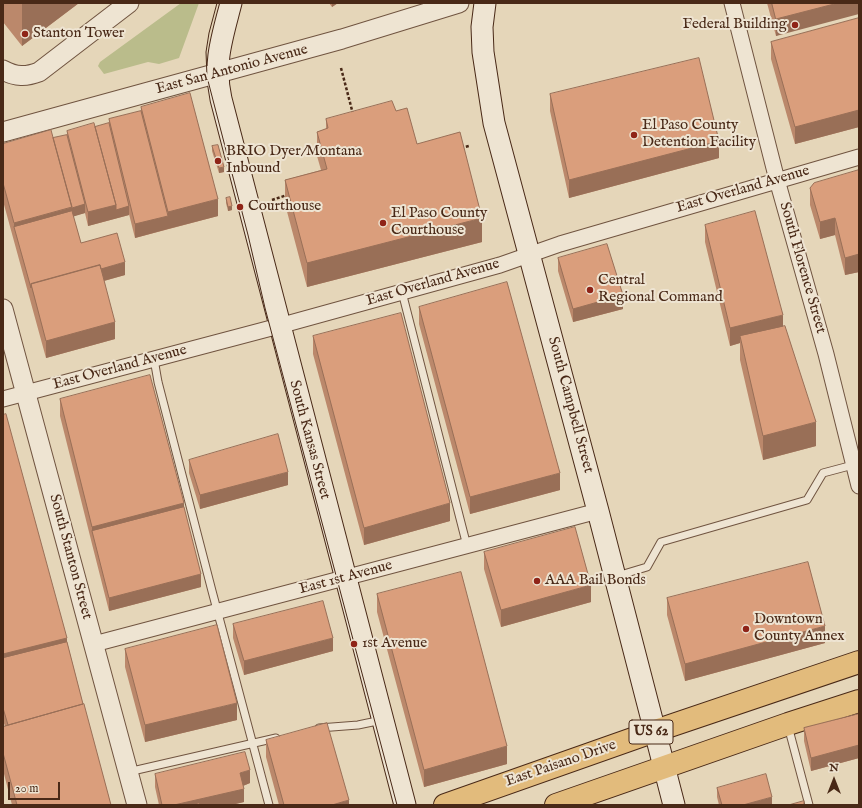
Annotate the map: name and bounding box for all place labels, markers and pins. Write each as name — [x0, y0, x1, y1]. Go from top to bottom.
place label: Federal Building — [683, 16, 787, 34]
marker: Federal Building — [790, 20, 800, 30]
place label: Stanton Tower — [33, 25, 124, 43]
marker: Stanton Tower — [20, 29, 30, 39]
place label: El Paso County Detention Facility — [642, 117, 756, 152]
marker: El Paso County Detention Facility — [629, 130, 639, 140]
place label: BRIO Dyer/Montana Inbound — [226, 143, 362, 178]
marker: BRIO Dyer/Montana Inbound — [213, 156, 223, 166]
place label: Courthouse — [248, 198, 321, 216]
marker: Courthouse — [235, 202, 245, 212]
place label: El Paso County Courthouse — [391, 205, 487, 240]
marker: El Paso County Courthouse — [378, 218, 388, 228]
place label: Central Regional Command — [598, 272, 723, 307]
marker: Central Regional Command — [585, 285, 595, 295]
place label: AAA Bail Bonds — [545, 572, 646, 590]
marker: AAA Bail Bonds — [532, 576, 542, 586]
place label: Downtown County Annex — [754, 611, 845, 646]
marker: Downtown County Annex — [741, 624, 751, 634]
place label: 1st Avenue — [362, 635, 427, 653]
marker: 1st Avenue — [349, 639, 359, 649]

